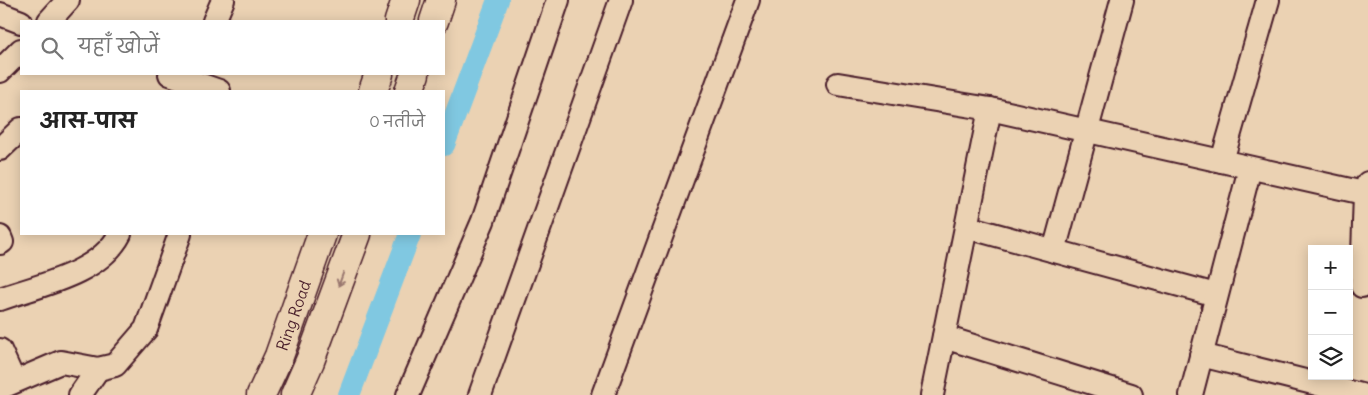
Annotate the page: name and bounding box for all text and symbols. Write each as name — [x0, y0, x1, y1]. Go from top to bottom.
search box — [20, 20, 445, 75]
icon: search — [38, 34, 66, 62]
text: यहाँ खोजें — [78, 34, 159, 58]
text: आस-पास — [40, 107, 137, 134]
text: 0 नतीजे — [369, 111, 425, 131]
map controls — [1308, 245, 1353, 380]
button: + — [1308, 245, 1353, 290]
one-way arrow — [335, 272, 344, 287]
street label: Ring Road — [272, 277, 315, 353]
button: − — [1308, 290, 1353, 335]
button: layers — [1308, 335, 1353, 380]

